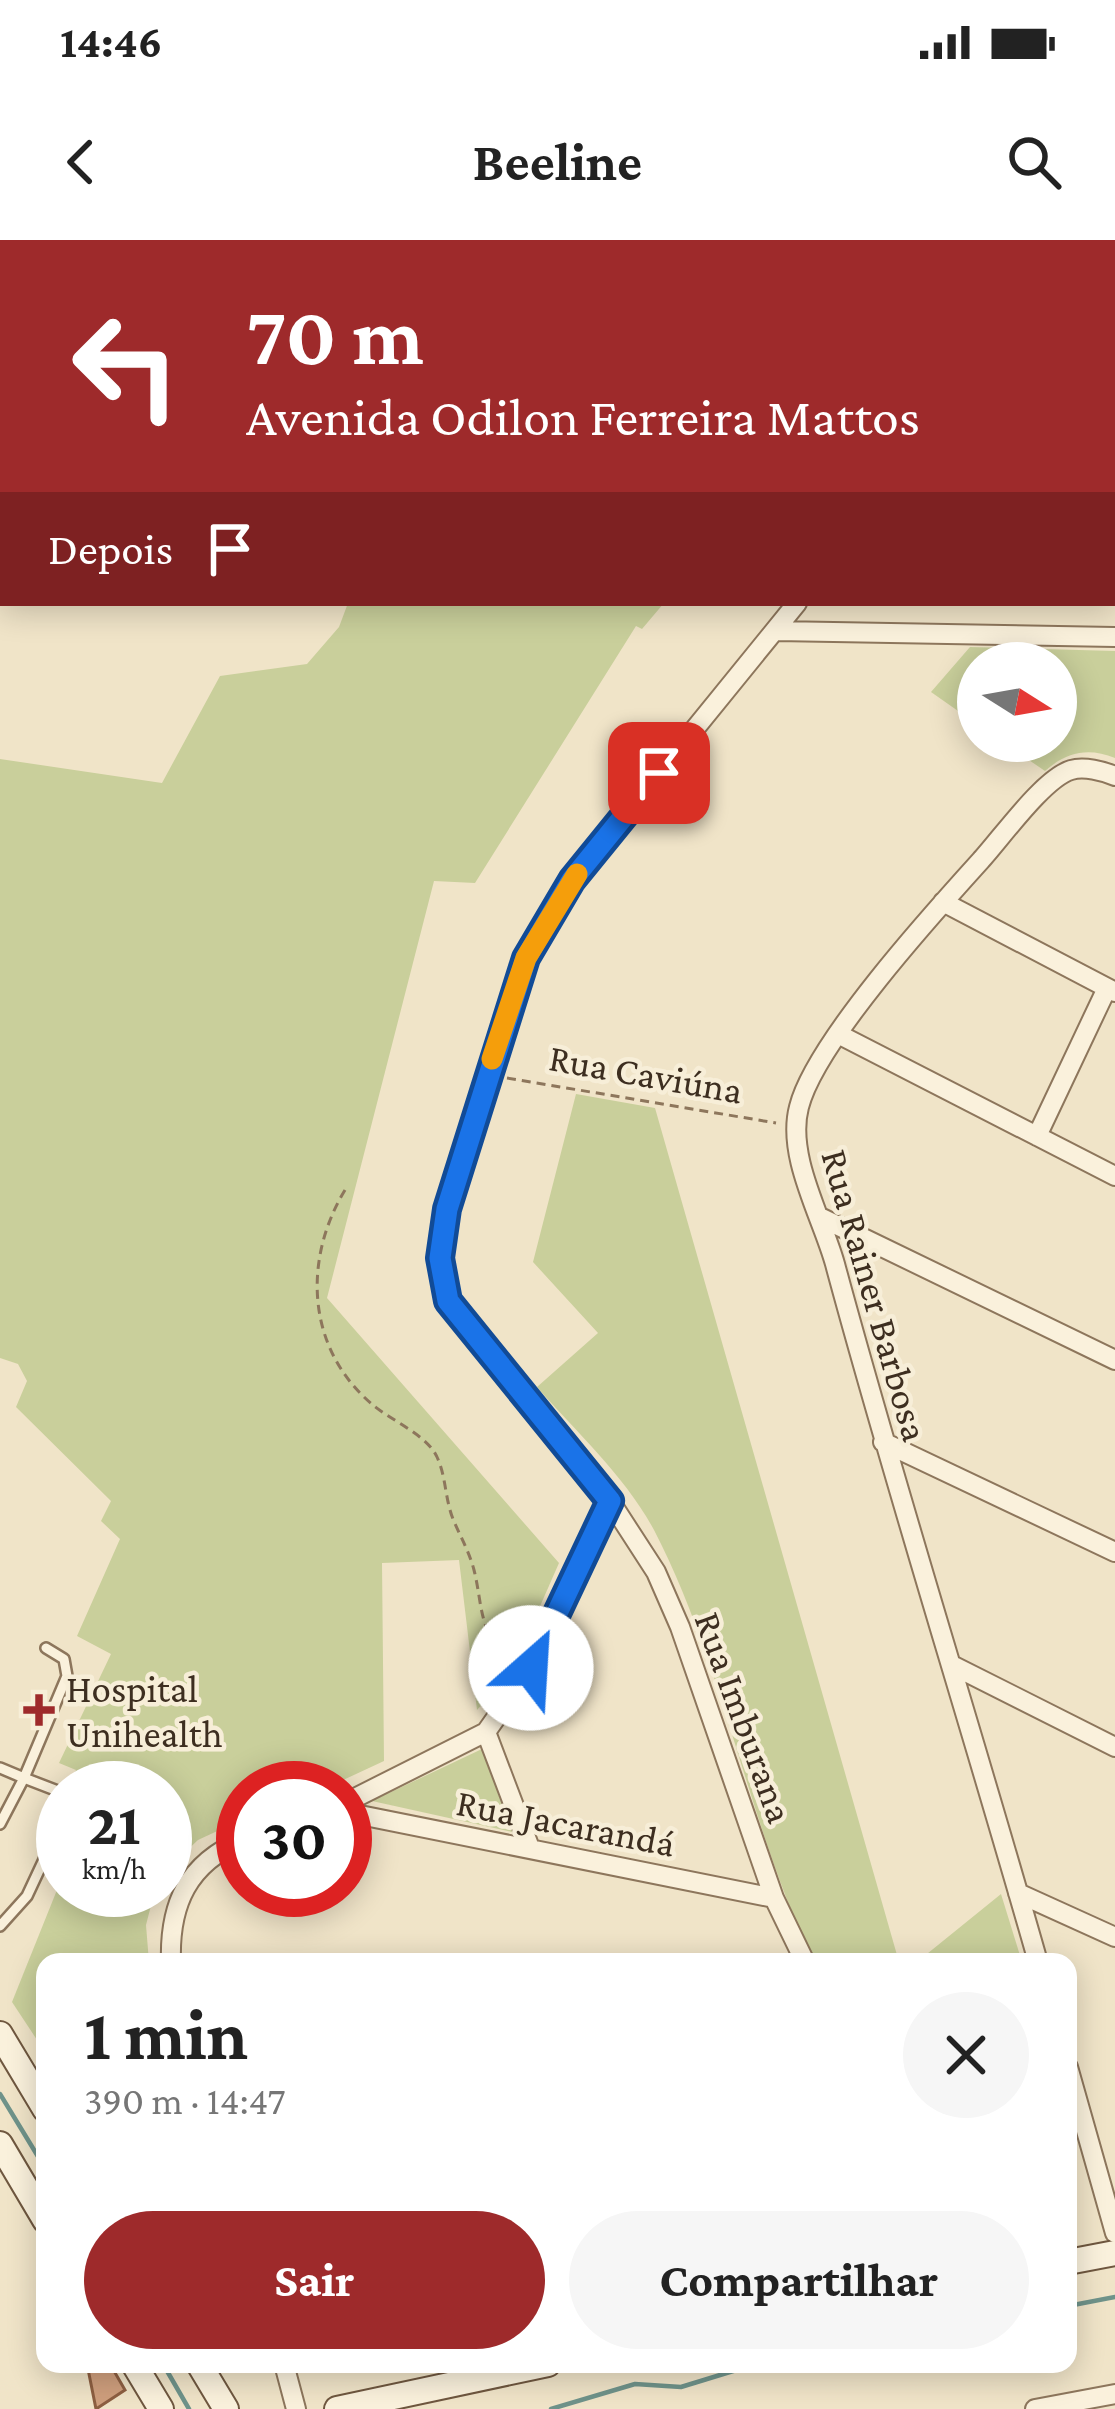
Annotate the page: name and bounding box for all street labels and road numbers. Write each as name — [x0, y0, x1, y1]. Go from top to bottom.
street label: Rua Caviúna — [546, 1035, 746, 1112]
street label: Rua Rainer Barbosa — [813, 1144, 938, 1446]
street label: Rua Imburana — [686, 1606, 803, 1828]
street label: Rua Jacarandá — [453, 1780, 679, 1865]

